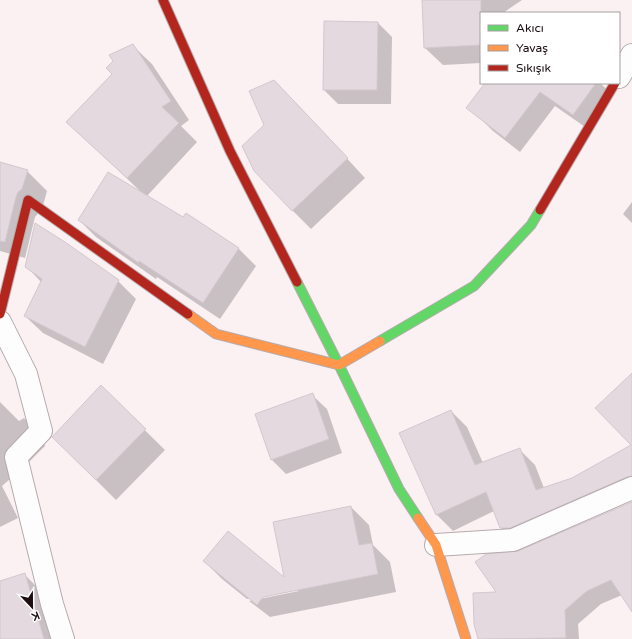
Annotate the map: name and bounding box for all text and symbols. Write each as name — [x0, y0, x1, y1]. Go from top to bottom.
legend — [480, 12, 620, 84]
text: Akıcı — [516, 21, 544, 35]
text: Yavaş — [516, 41, 548, 55]
text: Sıkışık — [516, 61, 552, 75]
north arrow — [12, 587, 52, 627]
text: K — [29, 608, 41, 623]

